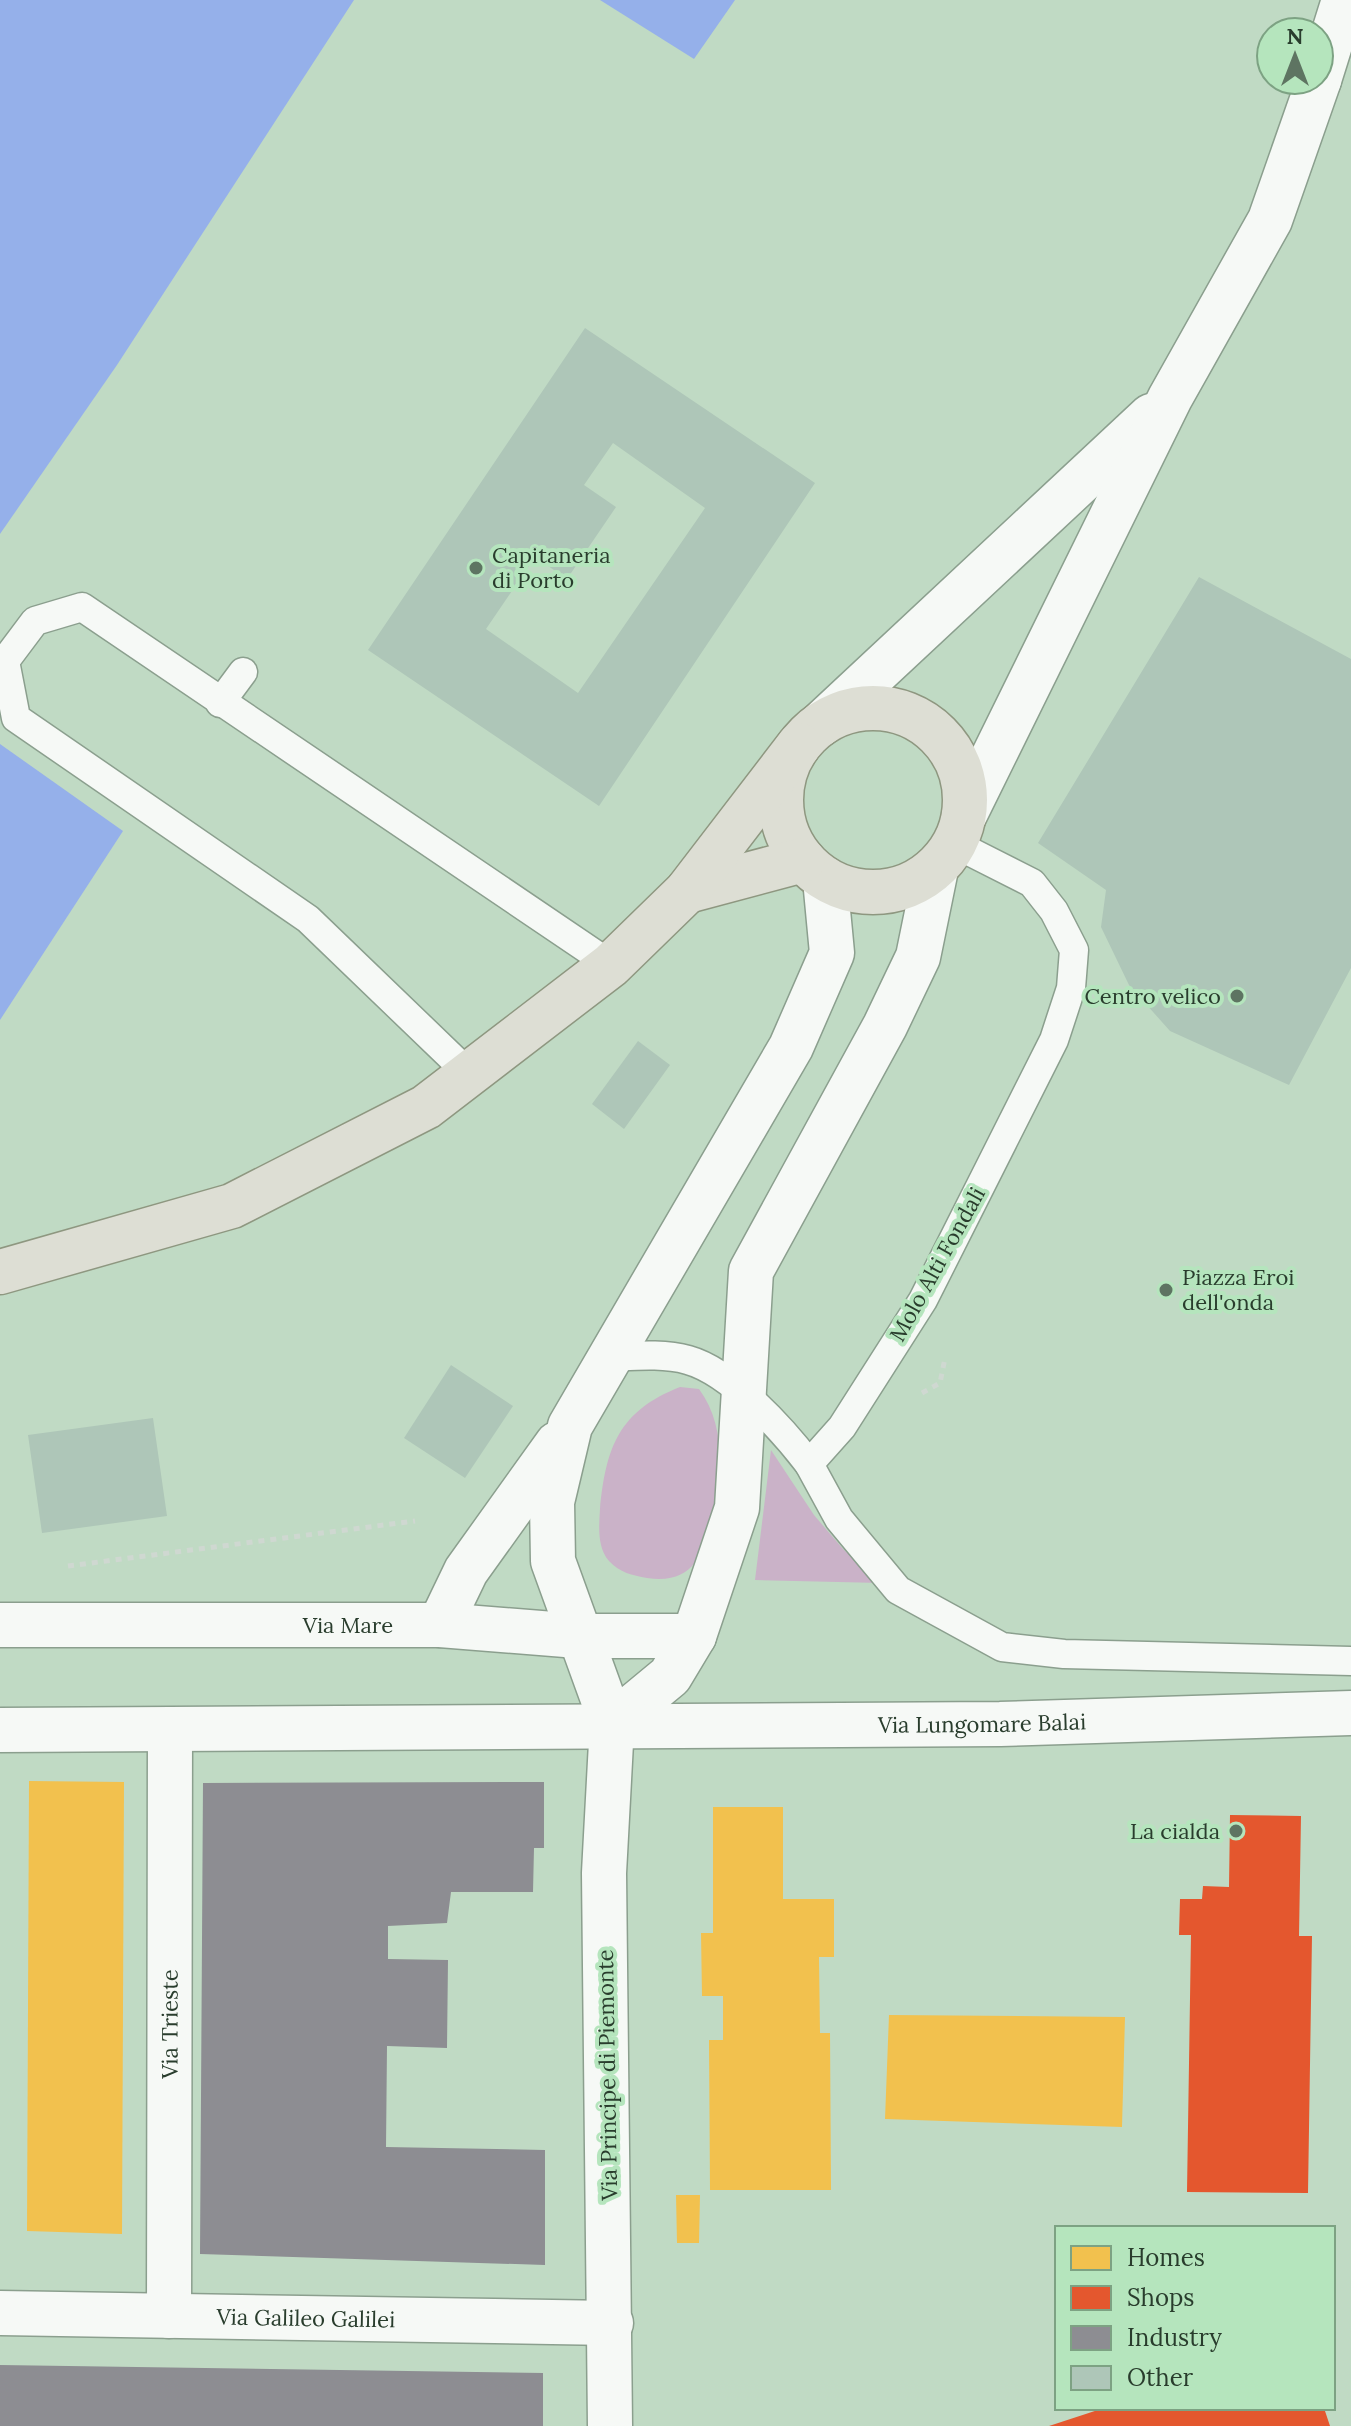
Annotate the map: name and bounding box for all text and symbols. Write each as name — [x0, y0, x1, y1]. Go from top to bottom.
north arrow — [1255, 16, 1335, 96]
text: N — [1286, 22, 1304, 50]
place label: Capitaneria di Porto — [492, 541, 611, 594]
marker: Capitaneria di Porto — [467, 559, 485, 577]
place label: Centro velico — [1084, 982, 1221, 1010]
marker: Centro velico — [1228, 987, 1246, 1005]
street label: Molo Alti Fondali — [883, 1182, 991, 1346]
place label: Piazza Eroi dell'onda — [1182, 1263, 1295, 1316]
marker: Piazza Eroi dell'onda — [1157, 1281, 1175, 1299]
street label: Via Mare — [302, 1611, 393, 1639]
street label: Via Lungomare Balai — [877, 1707, 1087, 1739]
place label: La cialda — [1130, 1817, 1220, 1845]
marker: La cialda — [1227, 1822, 1245, 1840]
street label: Via Principe di Piemonte — [591, 1949, 623, 2202]
street label: Via Trieste — [155, 1969, 184, 2080]
legend — [1055, 2226, 1335, 2410]
text: Homes — [1127, 2242, 1205, 2273]
text: Shops — [1127, 2282, 1194, 2313]
street label: Via Galileo Galilei — [215, 2303, 395, 2333]
text: Industry — [1127, 2322, 1222, 2353]
text: Other — [1127, 2362, 1194, 2393]

